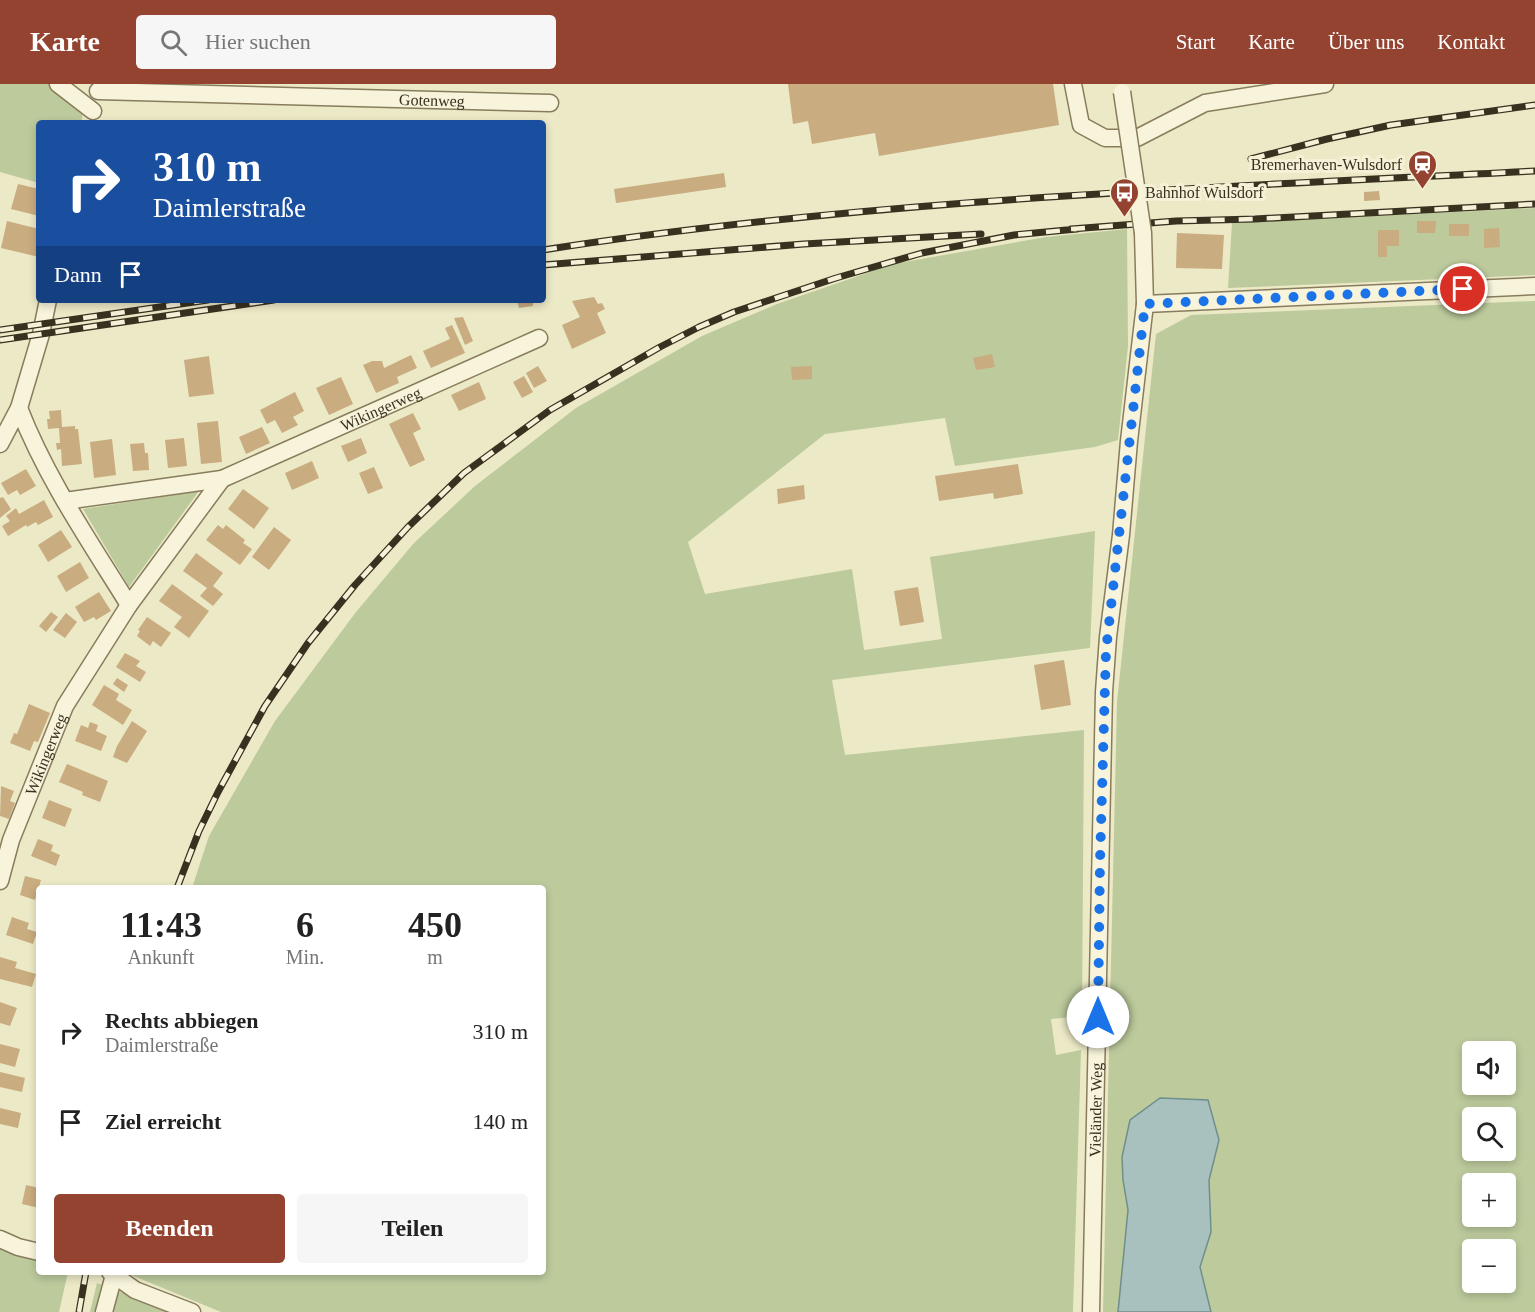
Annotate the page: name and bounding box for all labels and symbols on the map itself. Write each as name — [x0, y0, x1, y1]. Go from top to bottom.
street label: Gotenweg — [399, 90, 465, 110]
station icon: Bremerhaven-Wulsdorf — [1407, 148, 1439, 190]
place label: Bremerhaven-Wulsdorf — [1251, 156, 1403, 173]
bus stop icon: Bahnhof Wulsdorf — [1108, 176, 1140, 218]
place label: Bahnhof Wulsdorf — [1145, 184, 1264, 201]
pin — [1437, 263, 1488, 314]
street label: Wikingerweg — [338, 383, 424, 434]
street label: Wikingerweg — [22, 711, 71, 797]
position arrow — [1066, 985, 1130, 1049]
street label: Vieländer Weg — [1086, 1062, 1106, 1158]

